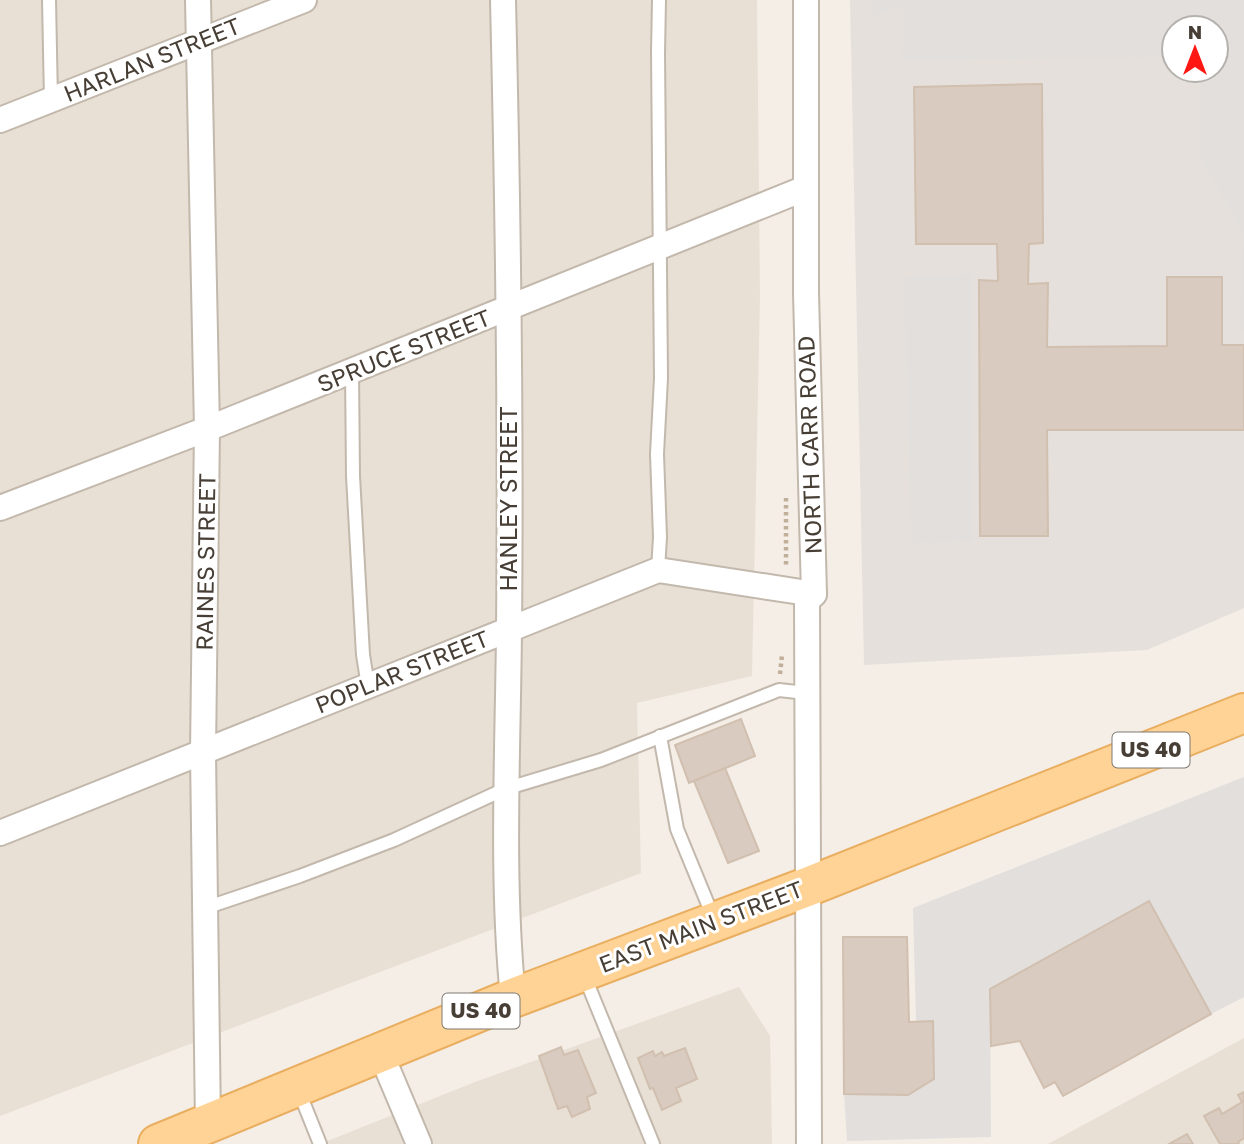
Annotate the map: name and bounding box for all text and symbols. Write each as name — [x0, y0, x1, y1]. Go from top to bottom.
street label: HARLAN STREET — [59, 11, 244, 107]
north arrow — [1160, 14, 1230, 84]
text: N — [1188, 20, 1202, 43]
street label: SPRUCE STREET — [313, 303, 494, 398]
street label: NORTH CARR ROAD — [791, 335, 827, 555]
street label: HANLEY STREET — [494, 406, 522, 592]
street label: RAINES STREET — [189, 473, 221, 651]
street label: POPLAR STREET — [311, 623, 492, 719]
road number: US 40 — [1112, 732, 1190, 768]
street label: EAST MAIN STREET — [595, 874, 807, 978]
road number: US 40 — [442, 993, 520, 1028]

